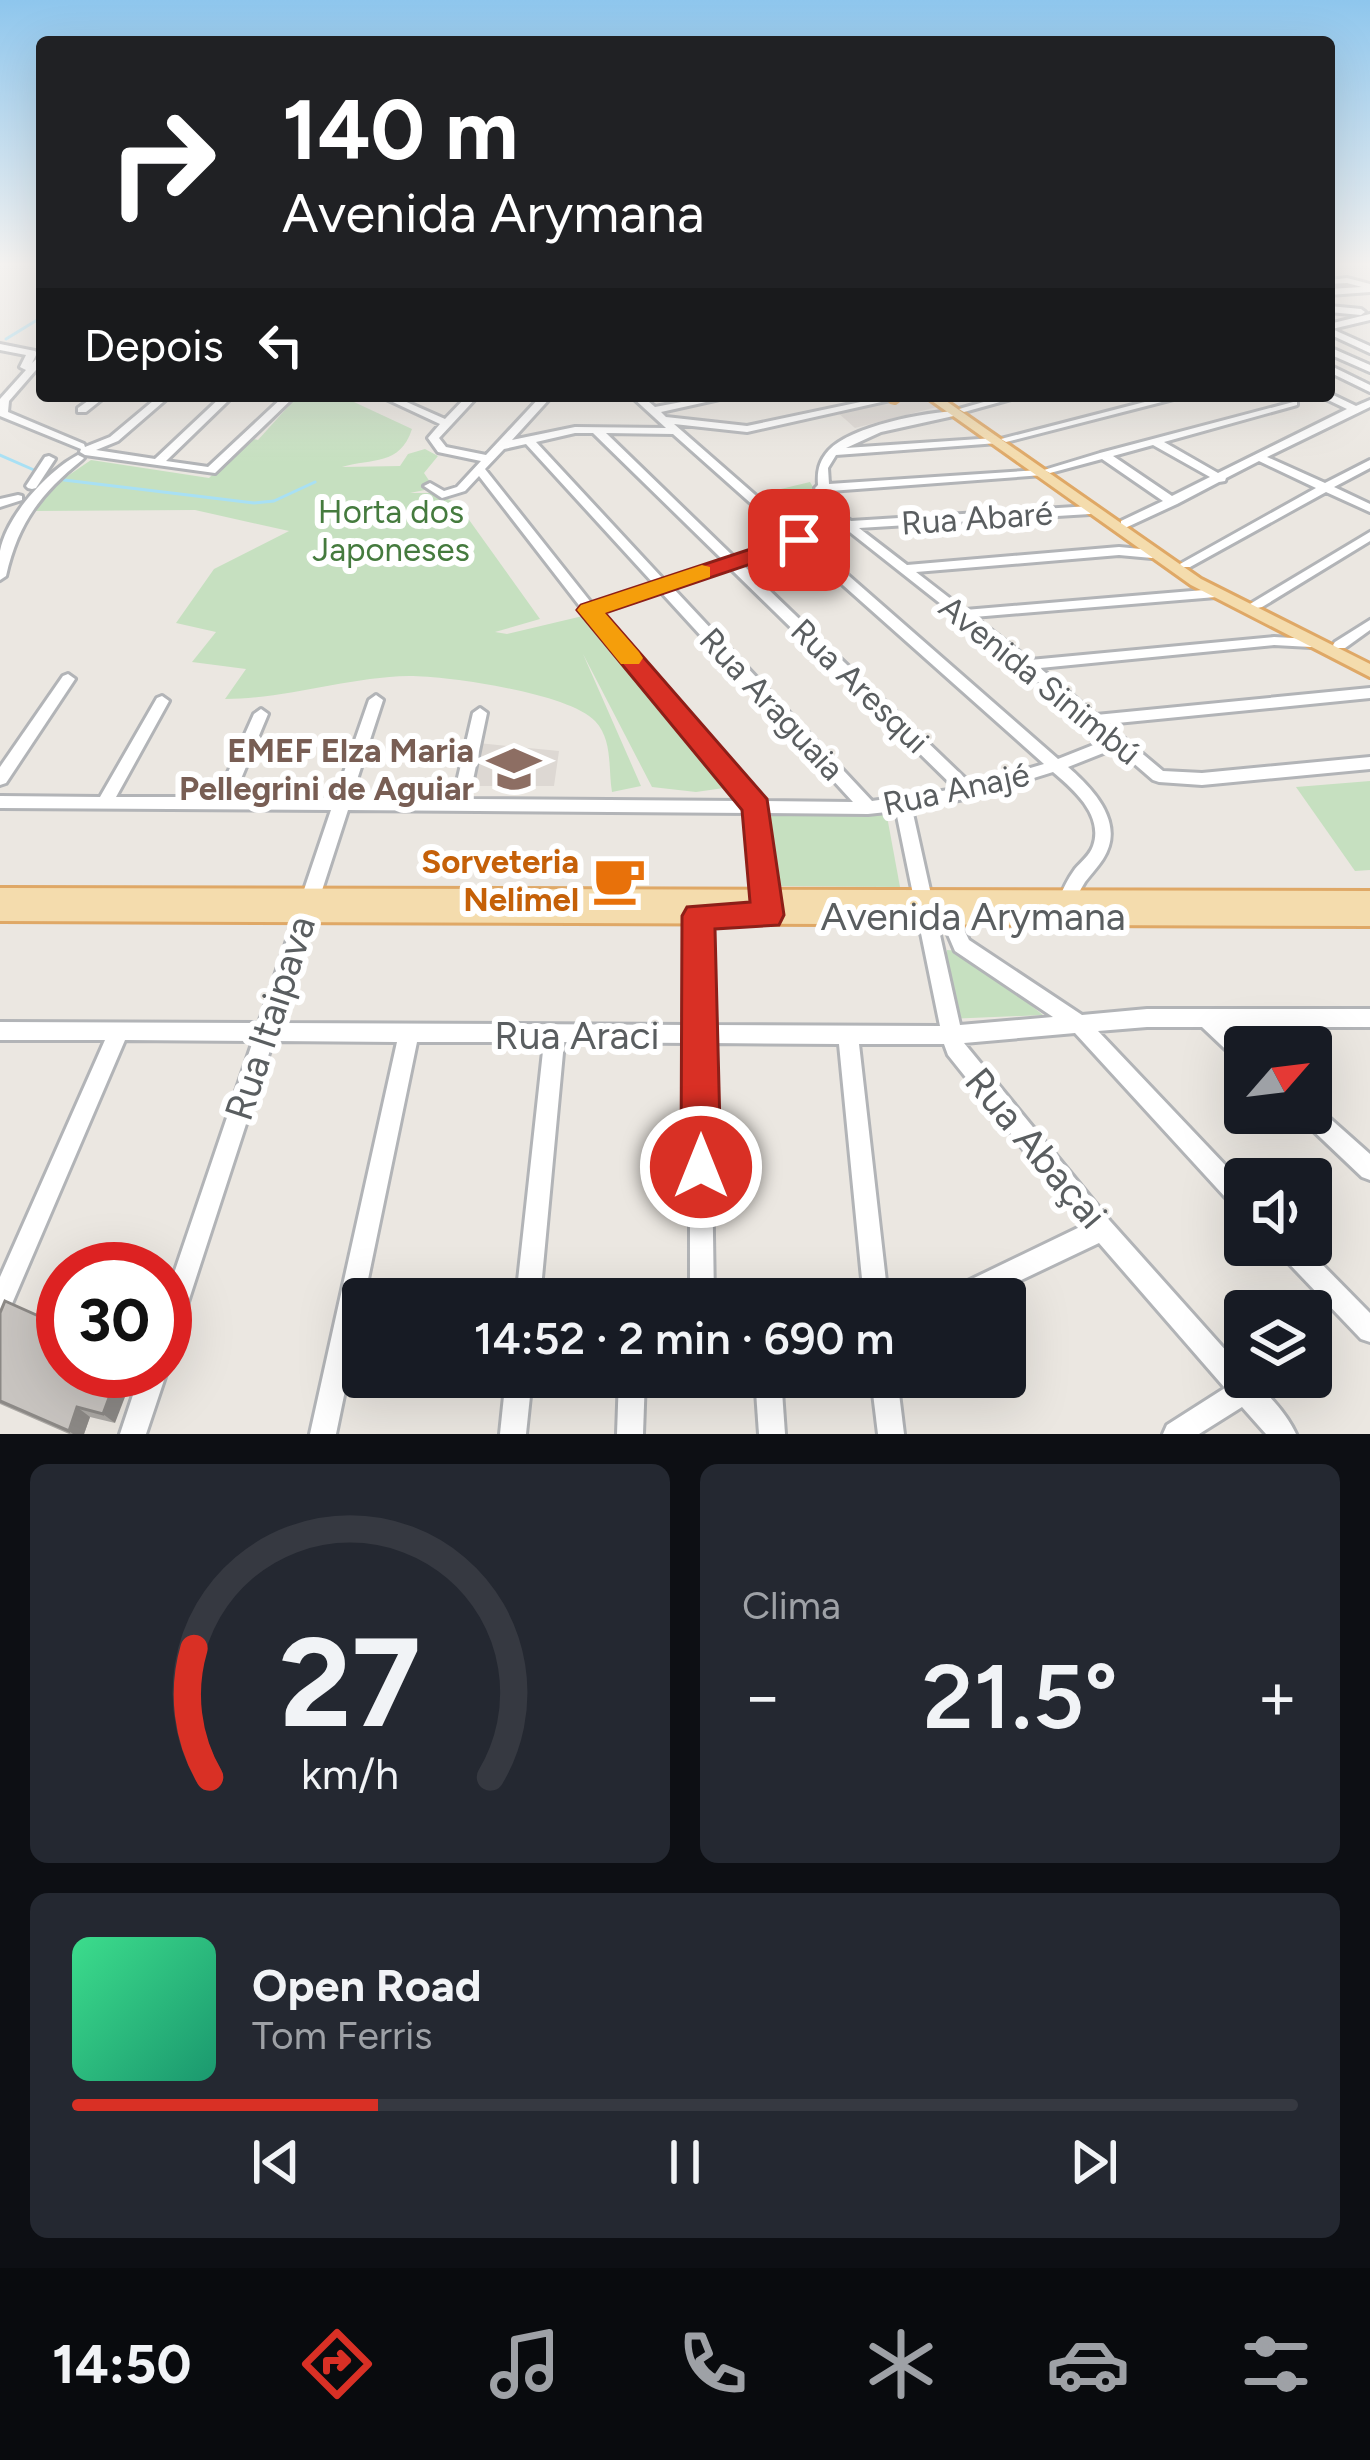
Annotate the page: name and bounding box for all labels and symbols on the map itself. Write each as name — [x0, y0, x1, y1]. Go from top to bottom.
pin — [748, 489, 850, 591]
park label: Horta dos Japoneses — [312, 492, 470, 569]
street label: Rua Abaré — [900, 493, 1054, 543]
street label: Avenida Sinimbú — [932, 587, 1148, 773]
street label: Rua Aresqui — [783, 611, 937, 761]
street label: Rua Araguaia — [692, 620, 852, 788]
place label: EMEF Elza Maria Pellegrini de Aguiar — [179, 731, 474, 808]
school or university icon: EMEF Elza Maria Pellegrini de Aguiar — [485, 740, 543, 798]
street label: Rua Anajé — [879, 754, 1033, 824]
place label: Sorveteria Nelimel — [421, 842, 579, 919]
cafe icon: Sorveteria Nelimel — [590, 851, 648, 909]
street label: Avenida Arymana — [820, 893, 1126, 940]
street label: Rua Itaipava — [215, 910, 325, 1126]
street label: Rua Araci — [494, 1012, 660, 1059]
north arrow — [1224, 1026, 1332, 1134]
street label: Rua Abaçai — [955, 1058, 1117, 1238]
position arrow — [638, 1104, 764, 1230]
speed limit sign: 30 — [36, 1242, 192, 1398]

